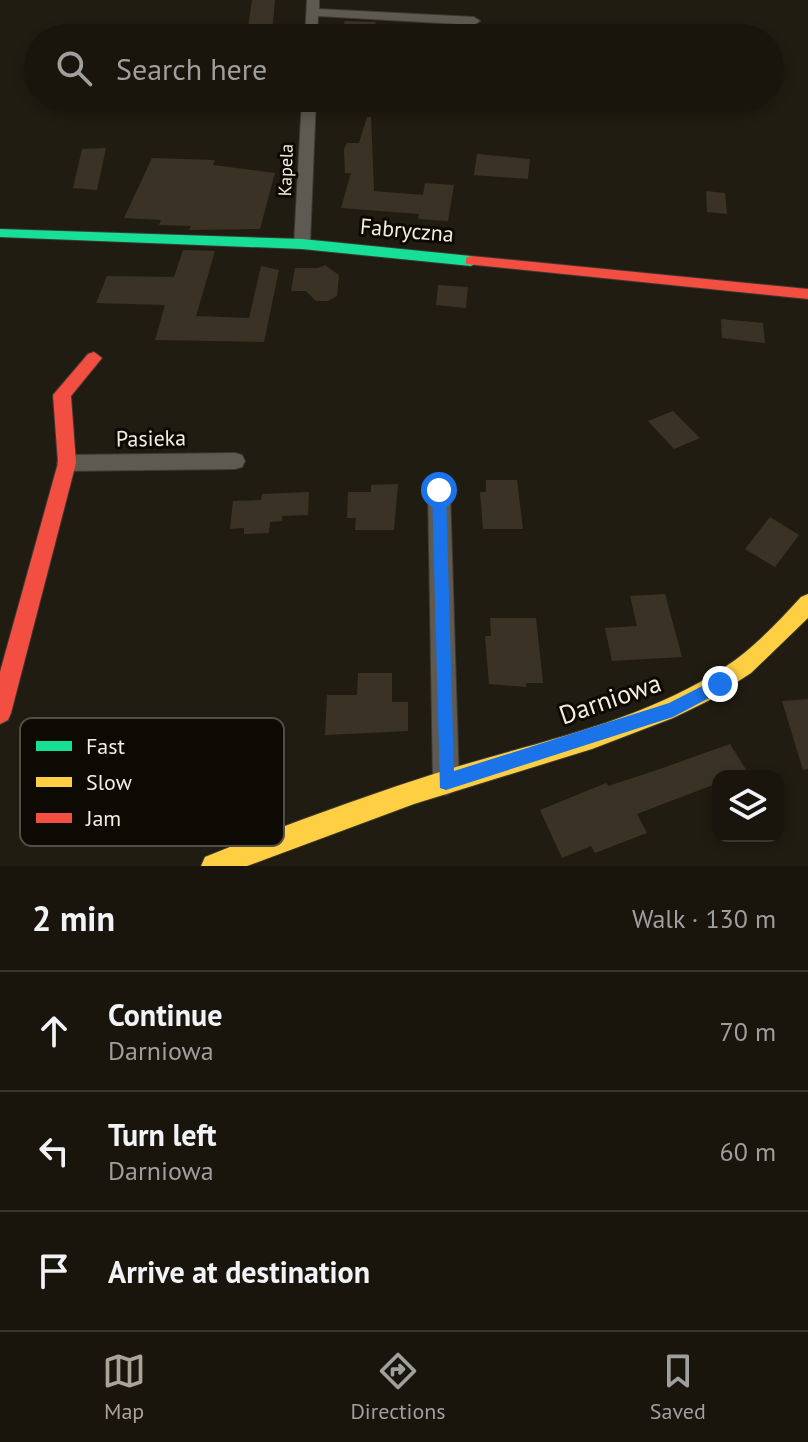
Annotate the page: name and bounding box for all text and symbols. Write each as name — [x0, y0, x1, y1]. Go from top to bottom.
search box — [24, 24, 784, 112]
icon: search — [52, 46, 96, 90]
text: Search here — [116, 49, 267, 88]
street label: Kapela — [273, 143, 298, 197]
street label: Fabryczna — [359, 212, 455, 248]
street label: Pasieka — [116, 423, 186, 453]
route start — [421, 472, 457, 508]
street label: Darniowa — [555, 666, 665, 731]
route end — [702, 666, 738, 702]
legend — [20, 718, 284, 846]
text: Fast — [86, 732, 126, 760]
text: Slow — [86, 768, 132, 796]
map controls — [712, 770, 784, 842]
button: layers — [712, 770, 784, 842]
text: Jam — [85, 804, 121, 832]
text: 2 min — [32, 896, 115, 940]
text: Walk · 130 m — [632, 902, 776, 935]
text: Continue — [108, 995, 222, 1034]
icon: ahead — [32, 1009, 76, 1053]
text: 70 m — [720, 1015, 776, 1048]
text: Darniowa — [108, 1034, 214, 1067]
text: Turn left — [108, 1115, 216, 1154]
icon: left — [32, 1129, 76, 1173]
text: 60 m — [720, 1135, 776, 1168]
text: Darniowa — [108, 1154, 214, 1187]
icon: arrive — [32, 1249, 76, 1293]
text: Arrive at destination — [108, 1252, 370, 1291]
tab: Map — [102, 1349, 146, 1425]
tab: Directions — [350, 1349, 446, 1425]
tab: Saved — [650, 1349, 706, 1425]

